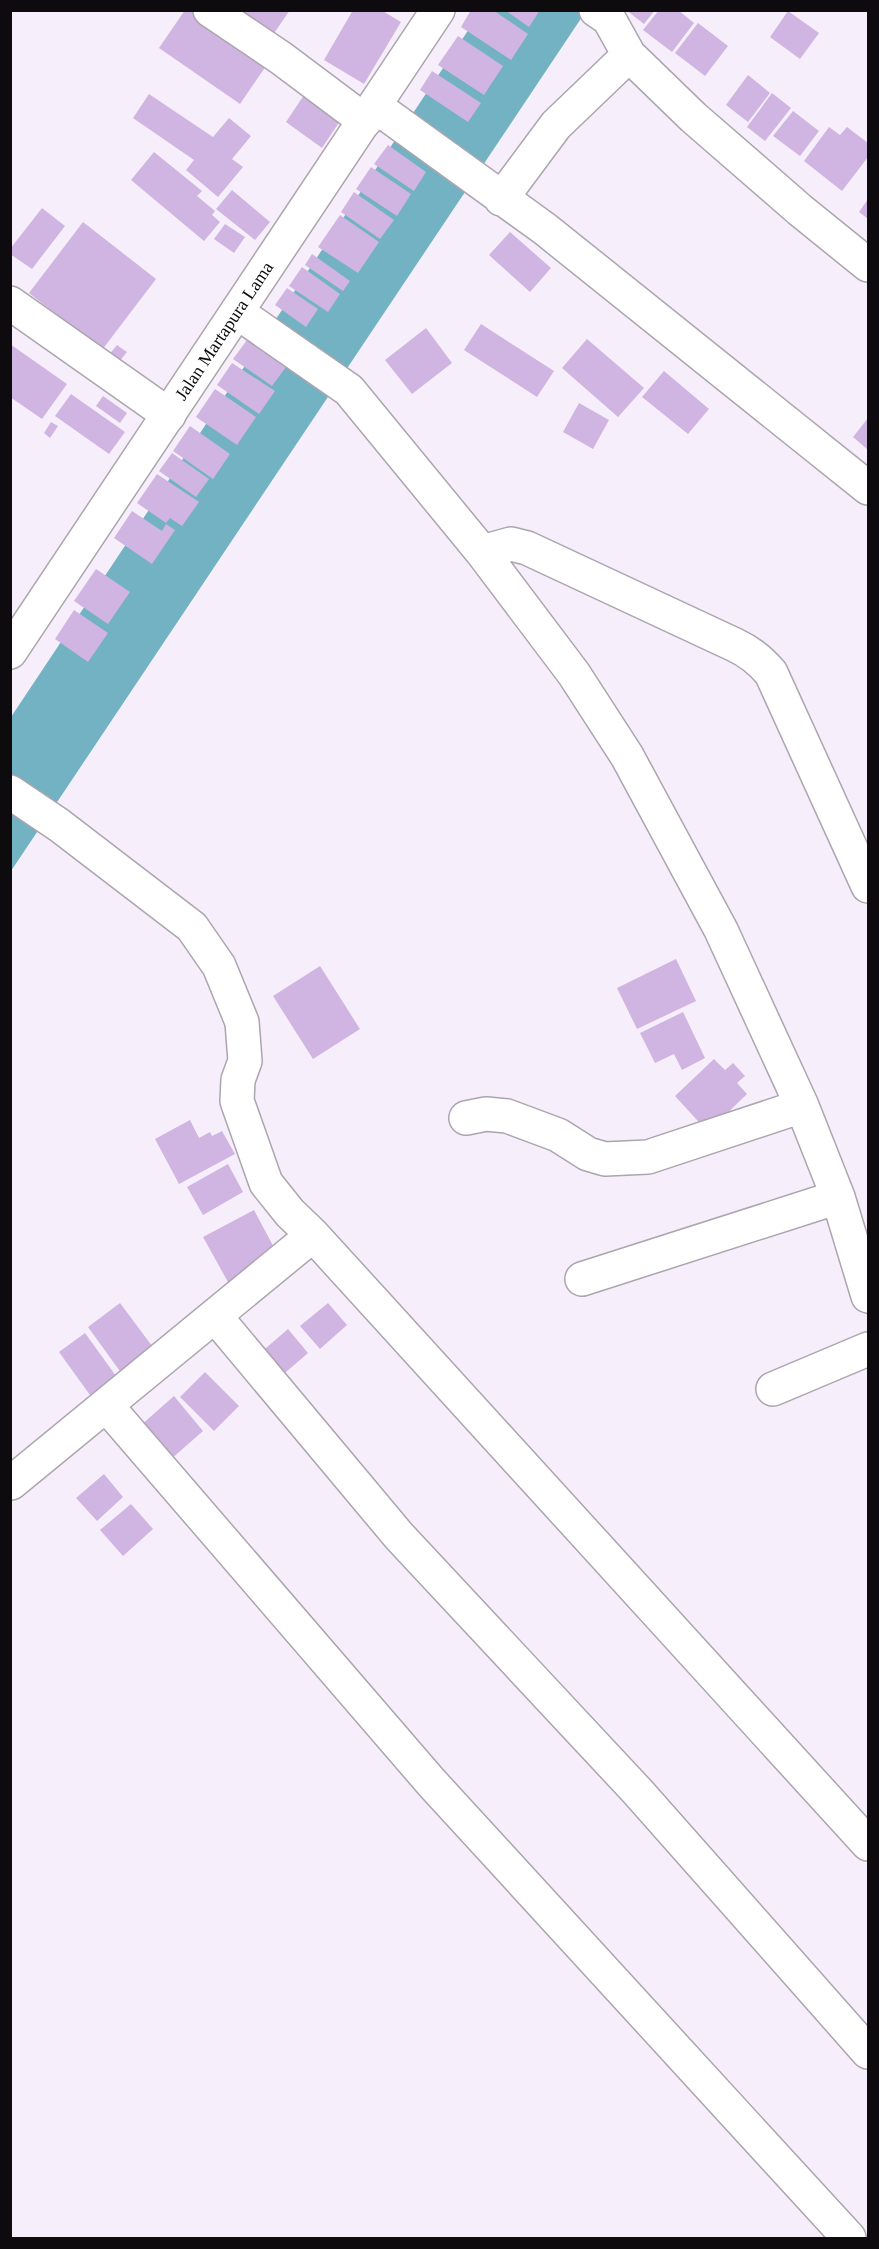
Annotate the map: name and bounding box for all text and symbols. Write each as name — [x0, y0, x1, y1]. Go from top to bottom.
street label: Jalan Martapura Lama — [171, 258, 277, 404]

